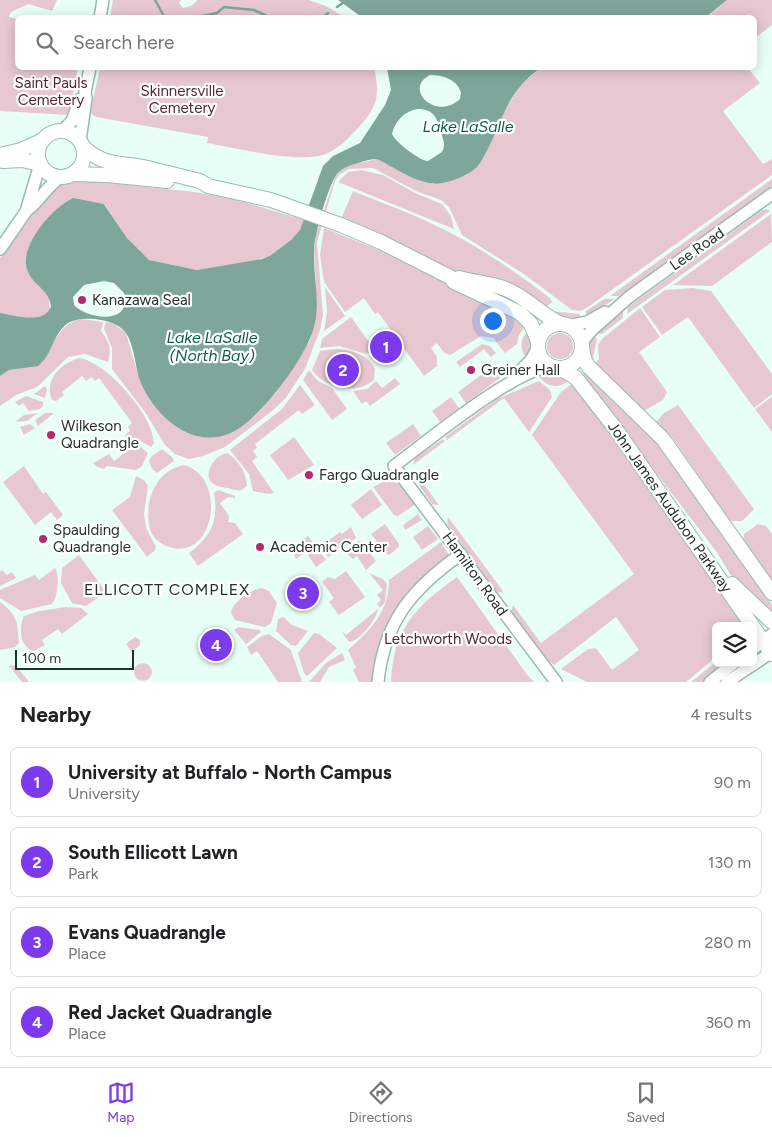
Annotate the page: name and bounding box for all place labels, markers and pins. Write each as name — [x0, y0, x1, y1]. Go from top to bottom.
place label: Kanazawa Seal — [92, 291, 191, 309]
marker: Kanazawa Seal — [76, 294, 88, 306]
pin: 1 — [370, 328, 402, 366]
pin: 2 — [327, 351, 359, 389]
place label: Greiner Hall — [481, 361, 560, 379]
marker: Greiner Hall — [465, 364, 477, 376]
place label: Wilkeson Quadrangle — [61, 417, 139, 452]
marker: Wilkeson Quadrangle — [45, 429, 57, 441]
place label: Fargo Quadrangle — [319, 466, 439, 484]
marker: Fargo Quadrangle — [303, 469, 315, 481]
place label: Spaulding Quadrangle — [53, 521, 131, 556]
marker: Spaulding Quadrangle — [37, 533, 49, 545]
place label: Academic Center — [270, 538, 387, 556]
marker: Academic Center — [254, 541, 266, 553]
pin: 3 — [287, 574, 319, 612]
pin: 4 — [200, 626, 232, 664]

